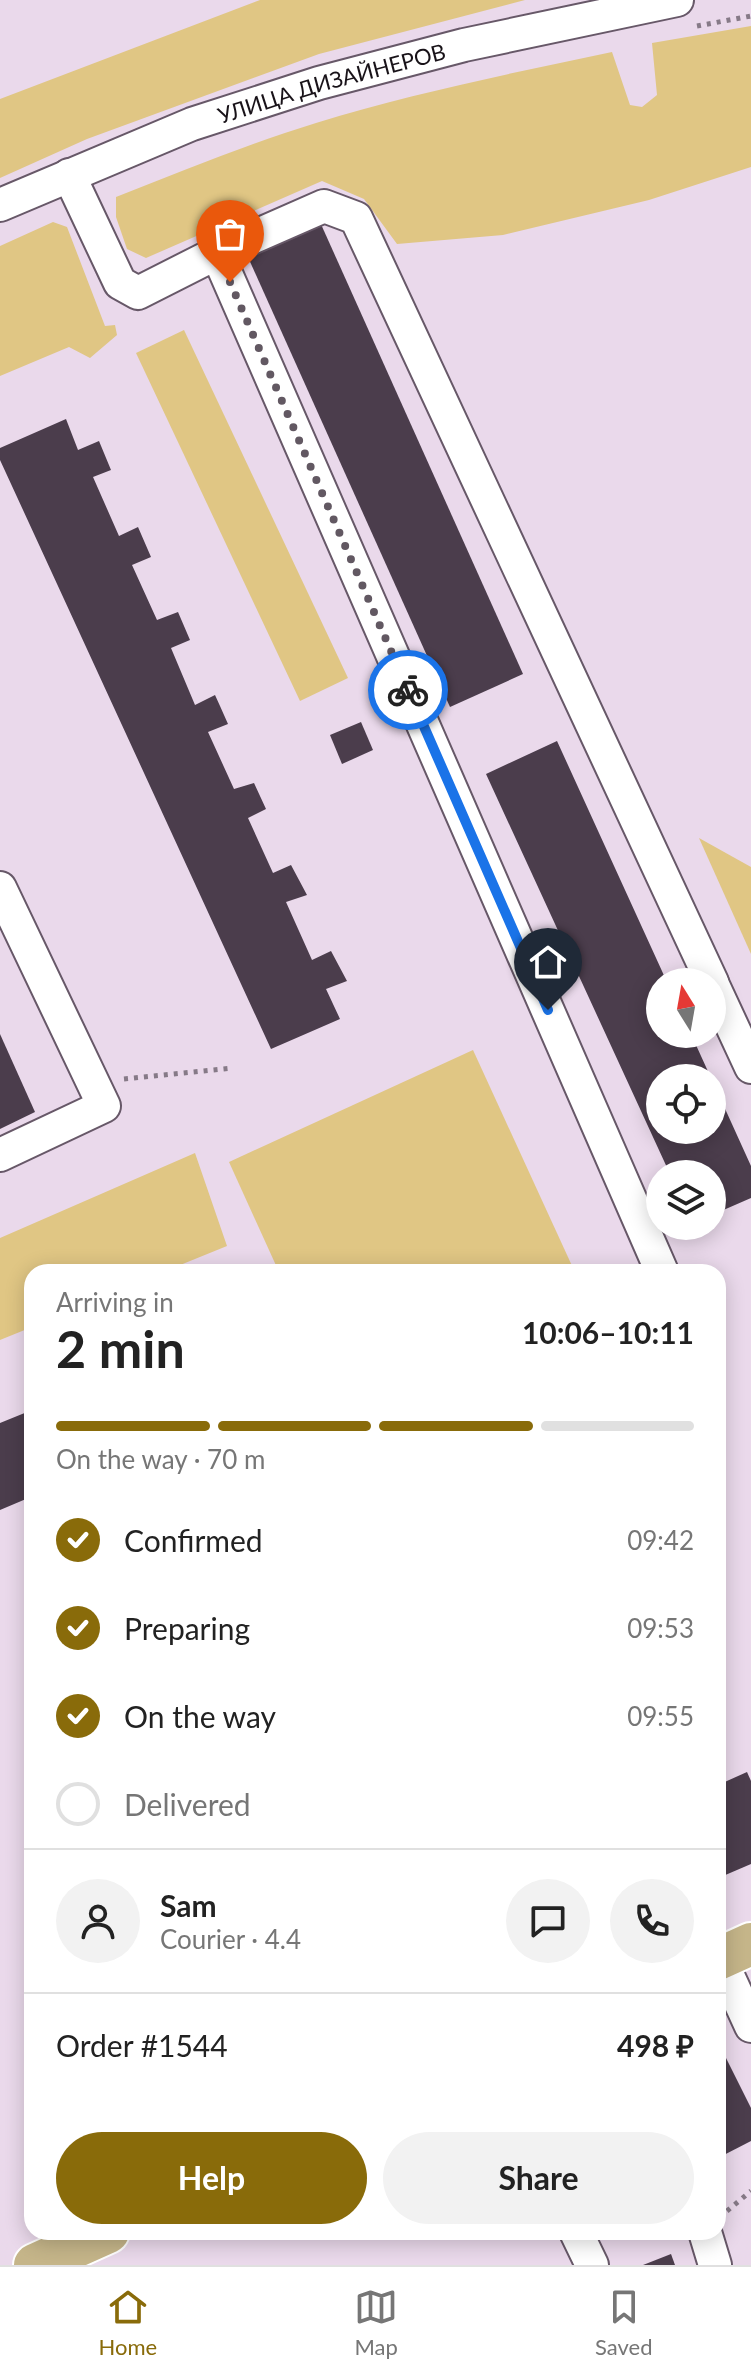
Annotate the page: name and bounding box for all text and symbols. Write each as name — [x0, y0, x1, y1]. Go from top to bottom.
street label: УЛИЦА ДИЗАЙНЕРОВ — [214, 37, 448, 128]
pin — [196, 200, 264, 282]
icon: bag — [208, 212, 252, 256]
courier — [368, 650, 448, 730]
icon: bike — [386, 668, 430, 712]
pin — [514, 928, 582, 1010]
icon: home — [526, 940, 570, 984]
north arrow — [646, 968, 726, 1048]
map controls — [646, 968, 726, 1240]
button: locate — [646, 1064, 726, 1144]
button: layers — [646, 1160, 726, 1240]
text: Arriving in — [56, 1286, 174, 1318]
text: 10:06–10:11 — [522, 1314, 694, 1350]
text: 2 min — [56, 1317, 185, 1379]
text: On the way · 70 m — [56, 1443, 265, 1475]
icon: check — [56, 1518, 100, 1562]
text: Confirmed — [124, 1522, 263, 1558]
text: 09:42 — [627, 1524, 694, 1556]
icon: check — [56, 1606, 100, 1650]
text: Preparing — [124, 1610, 250, 1646]
text: 09:53 — [627, 1612, 694, 1644]
icon: check — [56, 1694, 100, 1738]
text: On the way — [124, 1698, 276, 1734]
text: 09:55 — [627, 1700, 694, 1732]
text: Delivered — [124, 1786, 251, 1822]
button: person — [56, 1879, 140, 1963]
button: chat — [506, 1879, 590, 1963]
button: phone — [610, 1879, 694, 1963]
text: Sam — [160, 1887, 217, 1923]
text: Courier · 4.4 — [160, 1923, 301, 1955]
text: Order #1544 — [56, 2027, 228, 2063]
text: 498 ₽ — [617, 2027, 694, 2063]
button: Help — [56, 2132, 367, 2224]
button: Share — [383, 2132, 694, 2224]
tab: Home — [98, 2285, 157, 2360]
tab: Map — [354, 2285, 398, 2360]
tab: Saved — [595, 2285, 652, 2360]

